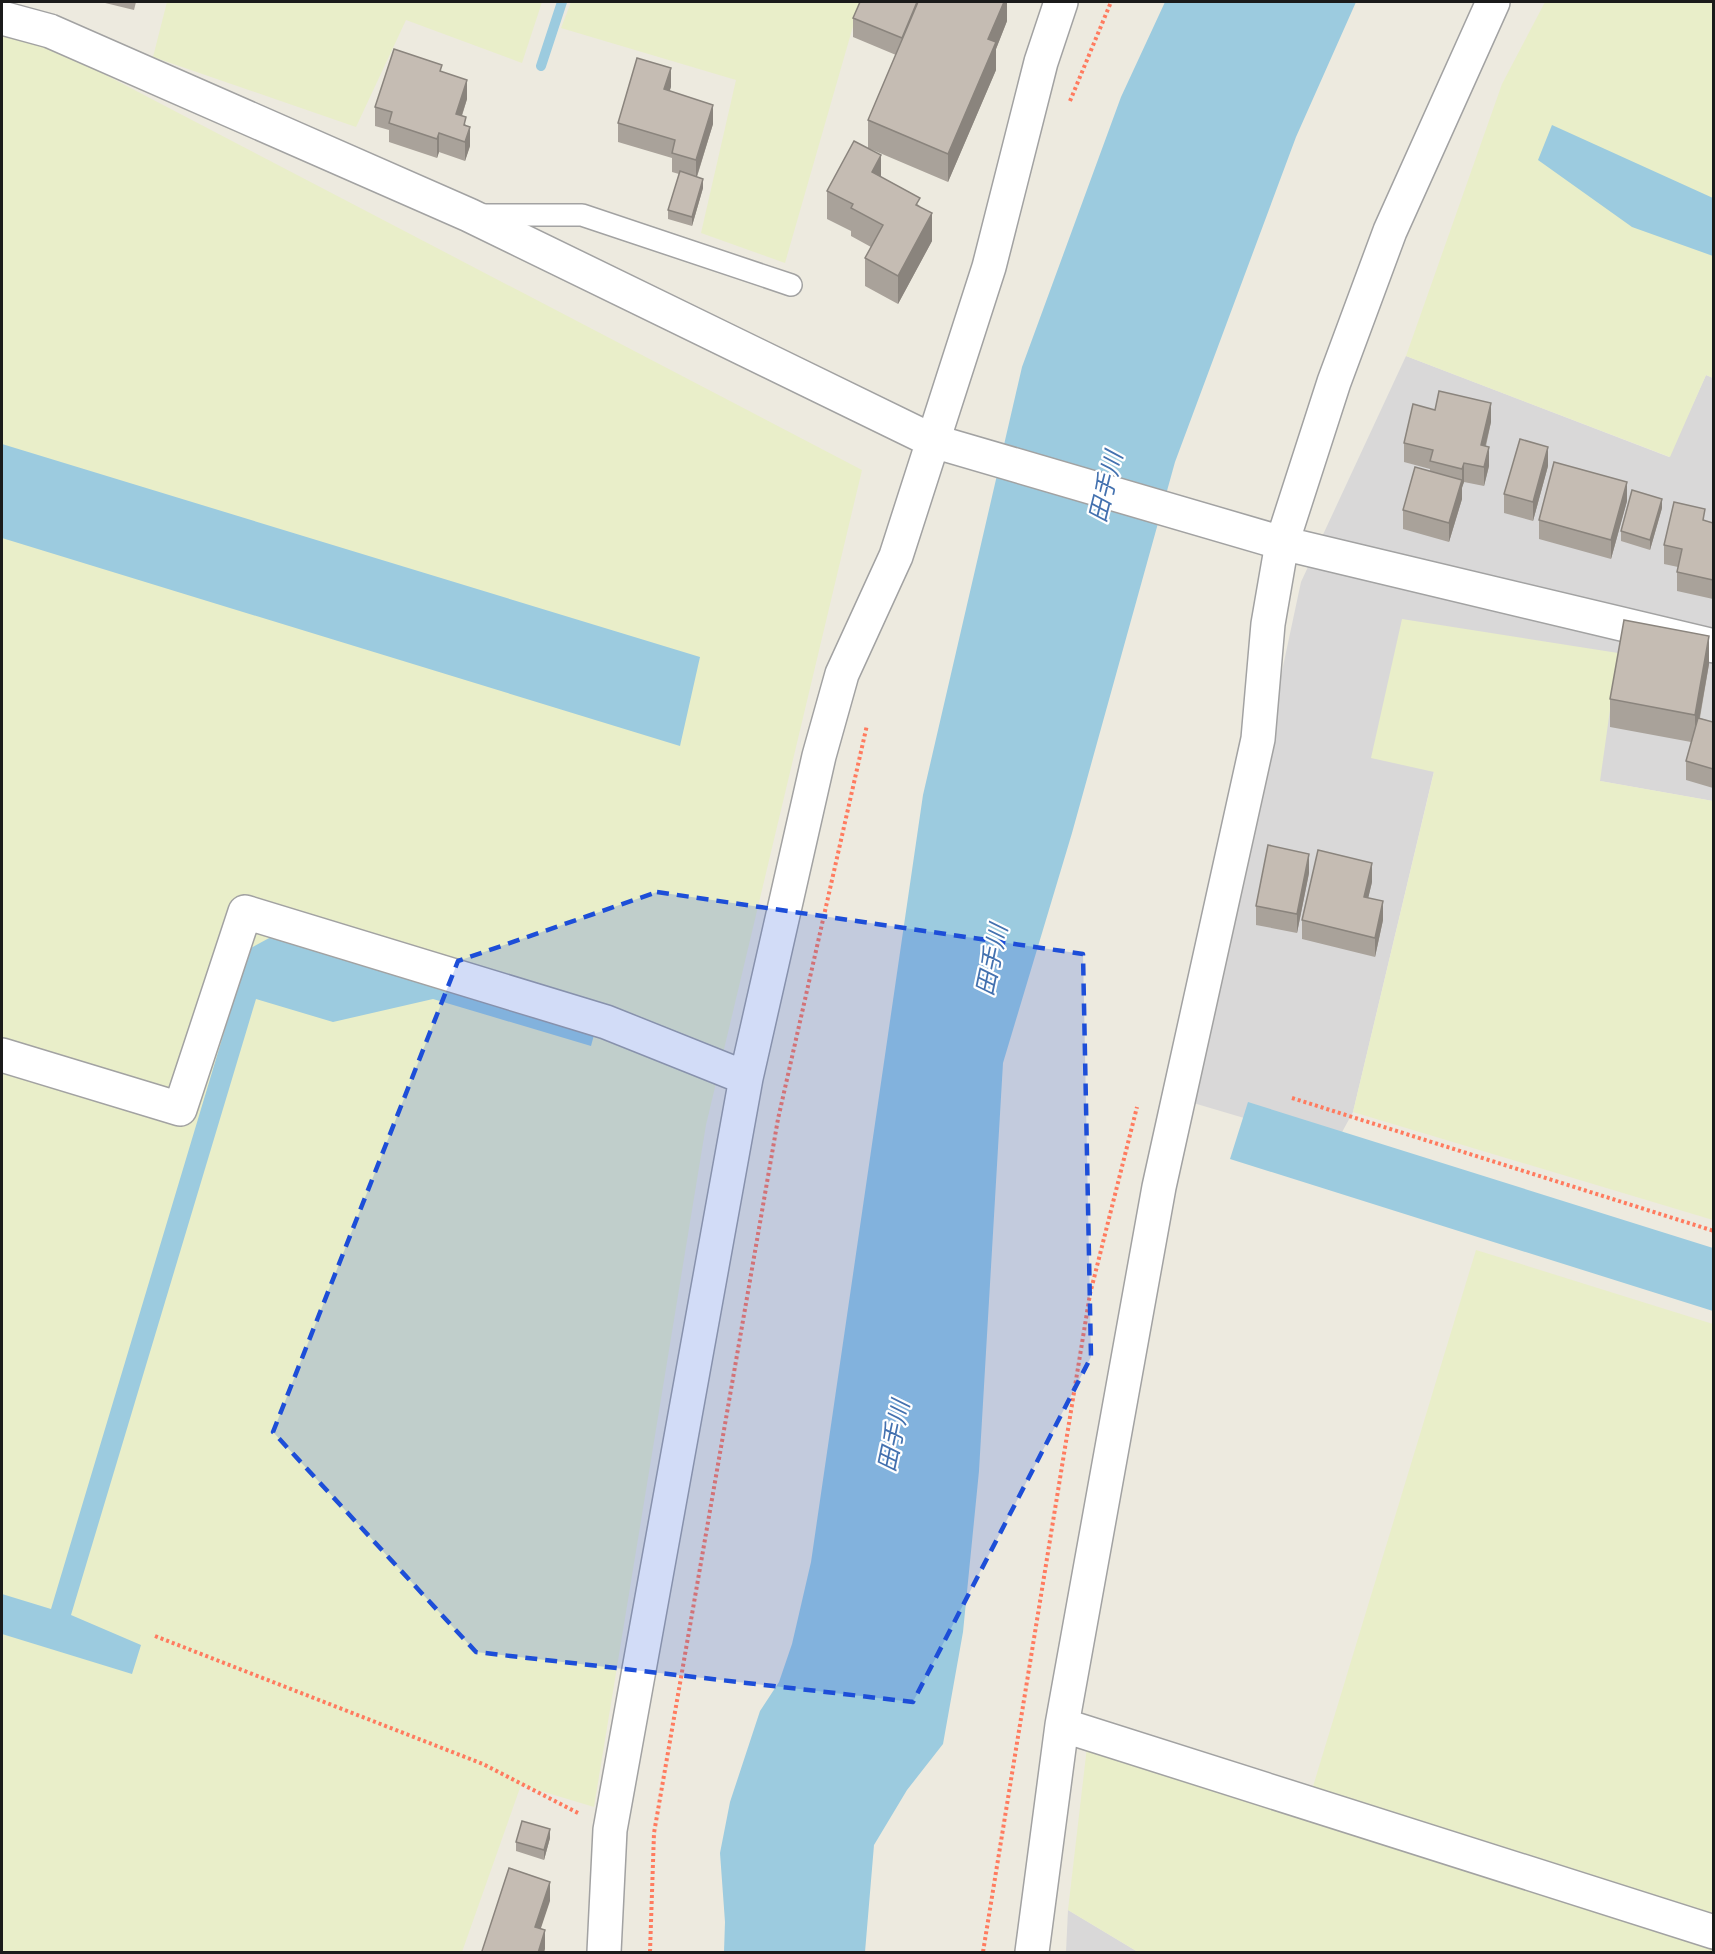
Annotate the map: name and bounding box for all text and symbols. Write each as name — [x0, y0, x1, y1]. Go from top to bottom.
water label: 田手川 — [1085, 446, 1128, 525]
water label: 田手川 — [972, 919, 1013, 998]
water label: 田手川 — [874, 1395, 915, 1474]

